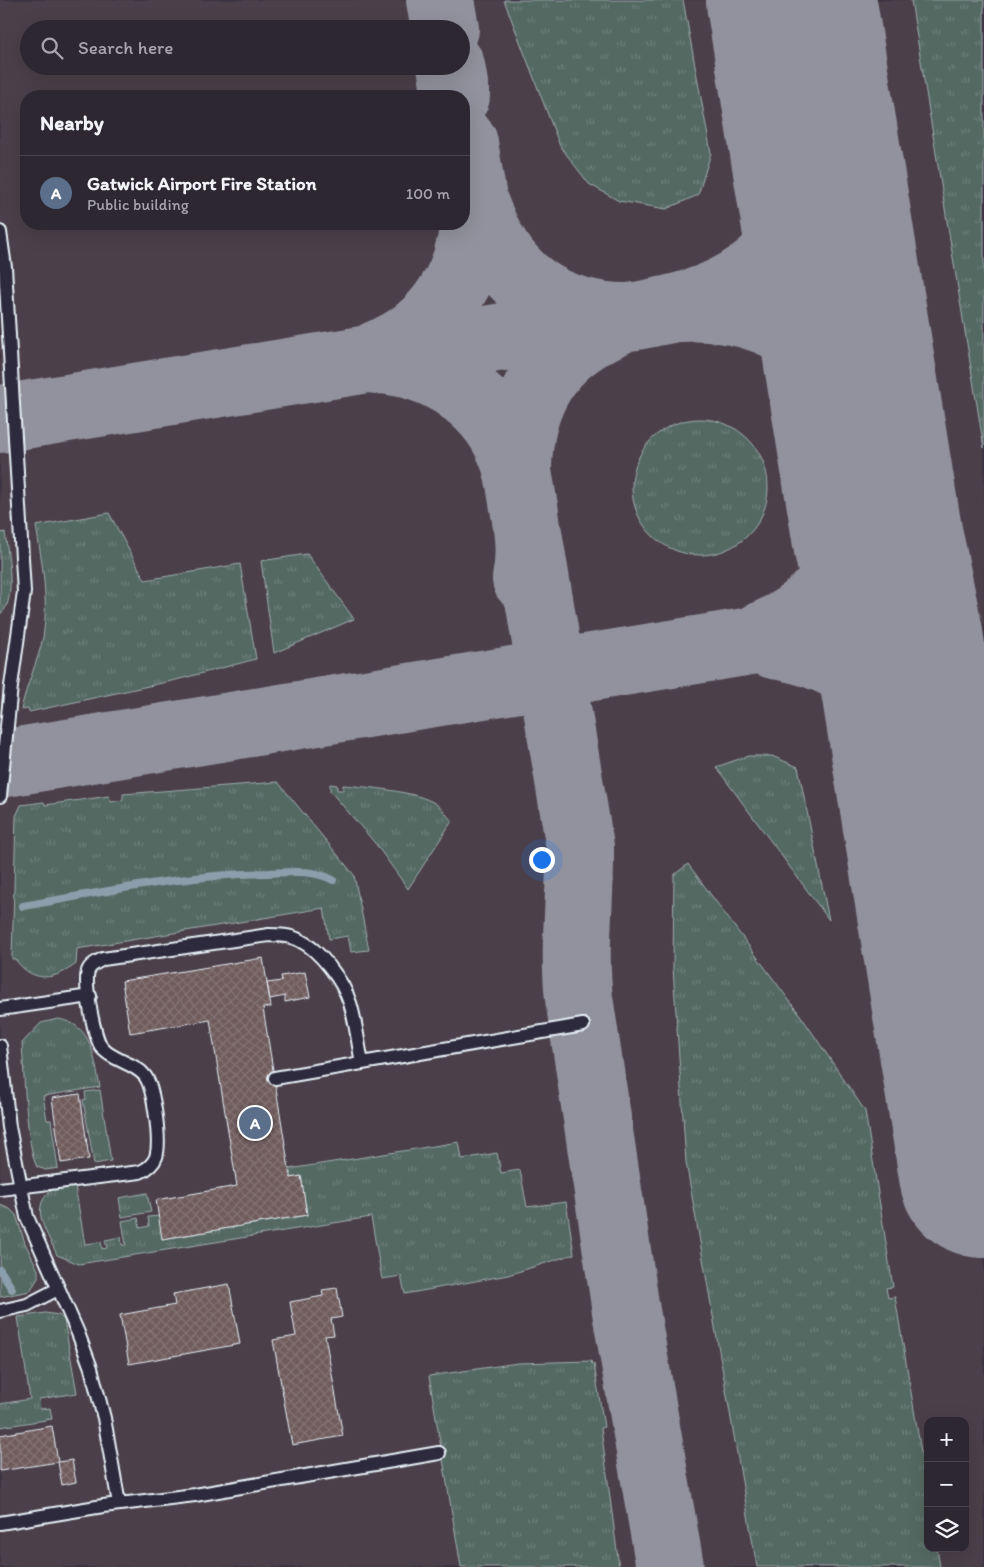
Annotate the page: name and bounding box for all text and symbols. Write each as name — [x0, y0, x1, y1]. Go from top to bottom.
search box — [20, 20, 470, 75]
icon: search — [38, 34, 66, 62]
text: Search here — [78, 36, 173, 59]
text: Nearby — [40, 110, 104, 135]
text: Gatwick Airport Fire Station — [87, 172, 316, 195]
text: A — [51, 184, 61, 203]
text: 100 m — [406, 184, 450, 203]
text: Public building — [87, 195, 189, 214]
your location — [529, 847, 555, 873]
pin: A — [239, 1104, 271, 1142]
map controls — [924, 1417, 969, 1552]
button: + — [924, 1417, 969, 1462]
button: − — [924, 1462, 969, 1507]
button: layers — [924, 1507, 969, 1552]

